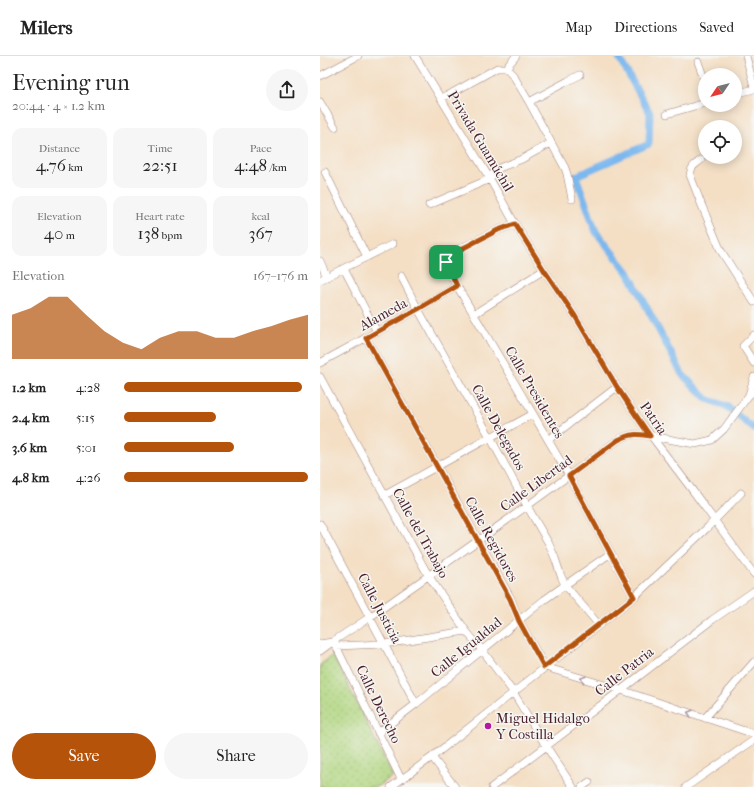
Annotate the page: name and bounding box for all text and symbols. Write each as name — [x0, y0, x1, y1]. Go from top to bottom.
text: Milers — [20, 17, 73, 39]
text: Map — [565, 19, 592, 36]
text: Directions — [614, 19, 677, 36]
text: Saved — [699, 19, 734, 36]
north arrow — [698, 68, 742, 112]
map controls — [698, 68, 742, 164]
button: share — [266, 69, 308, 111]
text: Evening run — [12, 70, 130, 96]
street label: Privada Guamúchil — [444, 88, 517, 195]
text: 20:44 · 4 × 1.2 km — [12, 98, 105, 113]
button: locate — [698, 120, 742, 164]
text: Distance — [39, 142, 80, 155]
text: Time — [147, 142, 172, 155]
text: Pace — [250, 142, 272, 155]
text: 4.76 — [36, 155, 66, 175]
text: 22:51 — [142, 155, 178, 175]
text: 4:48 — [234, 155, 267, 175]
text: km — [66, 161, 83, 174]
text: /km — [267, 161, 287, 174]
text: Elevation — [37, 210, 82, 223]
text: Heart rate — [135, 210, 185, 223]
text: kcal — [251, 210, 270, 223]
text: 40 — [44, 223, 63, 243]
text: 138 — [138, 223, 159, 243]
text: 367 — [249, 223, 273, 243]
text: m — [63, 229, 75, 242]
text: bpm — [159, 229, 182, 242]
pin — [429, 245, 463, 279]
icon: arrive — [435, 251, 457, 273]
text: Elevation — [12, 268, 65, 283]
text: 167–176 m — [253, 268, 308, 283]
street label: Alameda — [355, 294, 411, 335]
street label: Calle Presidentes — [501, 343, 568, 441]
text: 1.2 km — [12, 380, 46, 395]
text: 4:28 — [76, 380, 100, 395]
street label: Calle Delegados — [468, 381, 529, 473]
street label: Patria — [636, 399, 671, 438]
text: 2.4 km — [12, 410, 49, 425]
text: 5:15 — [76, 410, 95, 425]
text: 3.6 km — [12, 440, 47, 455]
text: 5:01 — [76, 440, 97, 455]
street label: Calle Libertad — [497, 451, 576, 515]
text: 4.8 km — [12, 470, 49, 485]
text: 4:26 — [76, 470, 101, 485]
street label: Calle del Trabajo — [389, 485, 452, 581]
street label: Calle Regidores — [461, 494, 522, 585]
street label: Calle Justicia — [354, 570, 405, 647]
street label: Calle Igualdad — [427, 613, 506, 681]
street label: Calle Patria — [592, 643, 657, 700]
street label: Calle Derecho — [352, 662, 405, 746]
one-way arrow — [580, 675, 587, 684]
one-way arrow — [687, 709, 694, 718]
place label: Miguel Hidalgo Y Costilla — [495, 710, 590, 743]
marker: Miguel Hidalgo Y Costilla — [483, 721, 493, 731]
button: Save — [12, 733, 156, 779]
button: Share — [164, 733, 308, 779]

